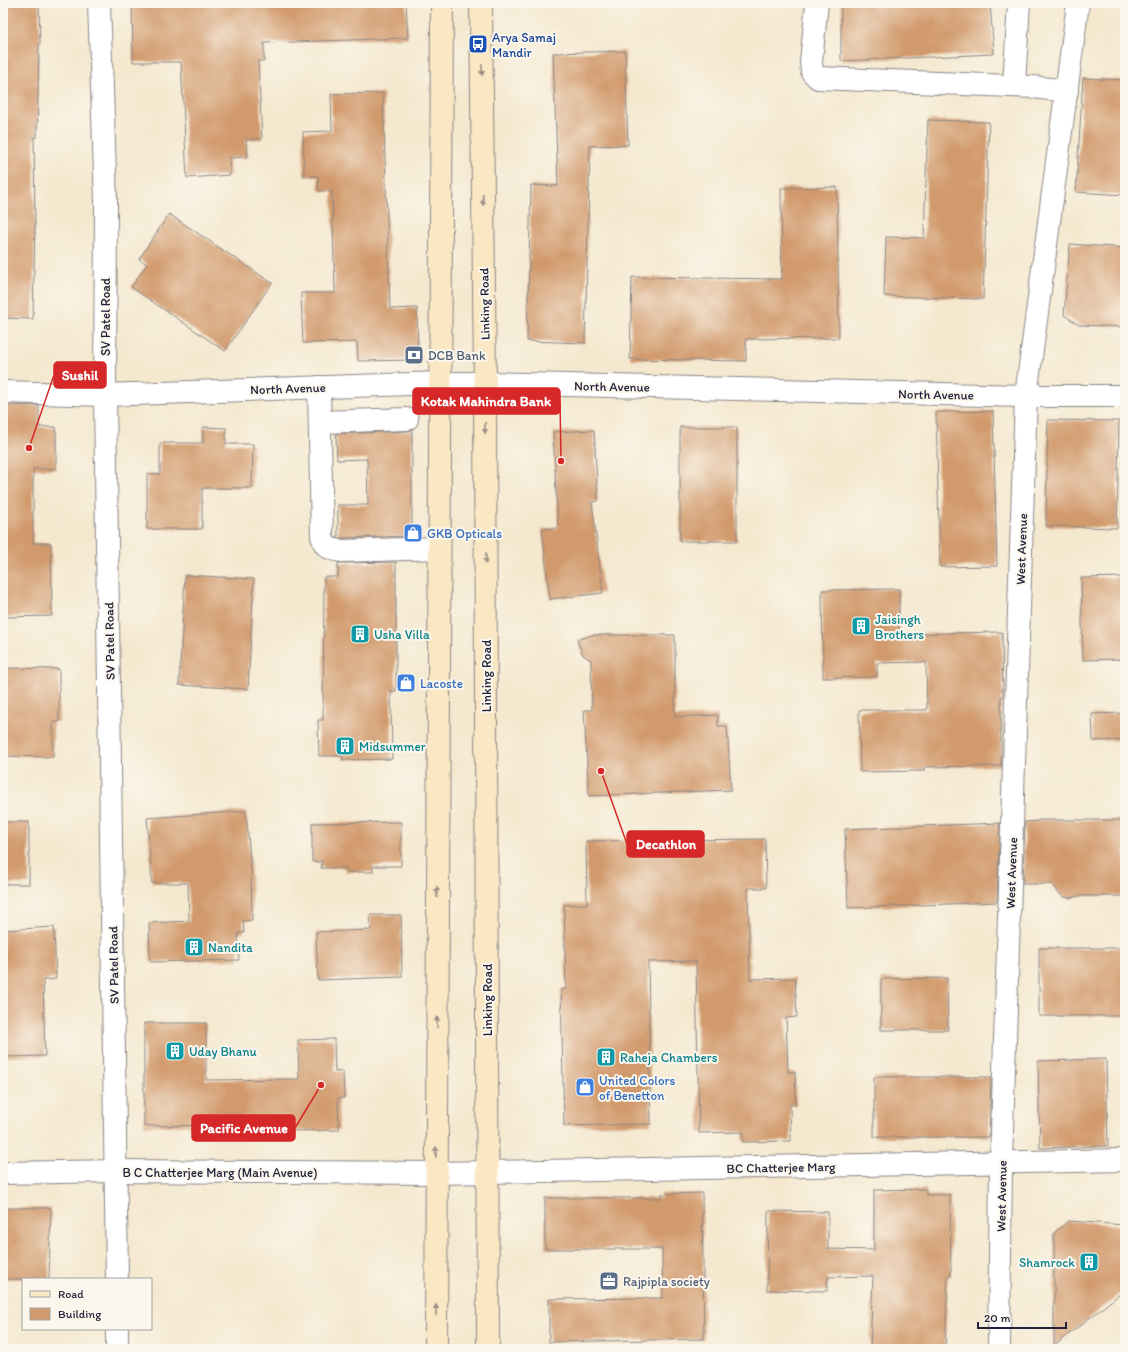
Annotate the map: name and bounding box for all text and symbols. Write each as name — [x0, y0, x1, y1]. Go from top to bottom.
place label: Arya Samaj Mandir — [492, 30, 556, 60]
bus stop icon: Arya Samaj Mandir — [467, 33, 489, 55]
one-way arrow — [479, 64, 485, 77]
one-way arrow — [480, 194, 486, 207]
street label: Linking Road — [476, 268, 493, 340]
street label: SV Patel Road — [98, 278, 113, 356]
bank icon: DCB Bank — [403, 344, 425, 366]
place label: DCB Bank — [428, 348, 486, 363]
callout: Sushil — [54, 362, 106, 388]
text: Sushil — [62, 367, 99, 384]
street label: North Avenue — [574, 378, 650, 395]
street label: North Avenue — [250, 380, 326, 397]
street label: North Avenue — [898, 386, 974, 403]
callout: Kotak Mahindra Bank — [413, 388, 560, 414]
text: Kotak Mahindra Bank — [421, 393, 552, 410]
one-way arrow — [482, 422, 489, 434]
street label: West Avenue — [1013, 513, 1030, 585]
shop icon: GKB Opticals — [402, 522, 424, 544]
place label: GKB Opticals — [427, 526, 502, 541]
one-way arrow — [483, 552, 489, 565]
street label: SV Patel Road — [101, 602, 118, 680]
place label: Jaisingh Brothers — [875, 612, 924, 642]
building icon: Jaisingh Brothers — [850, 615, 872, 637]
building icon: Usha Villa — [349, 623, 371, 645]
place label: Usha Villa — [374, 627, 430, 642]
street label: Linking Road — [479, 640, 494, 712]
shop icon: Lacoste — [395, 672, 417, 694]
place label: Lacoste — [420, 676, 463, 691]
building icon: Midsummer — [334, 735, 356, 757]
place label: Midsummer — [359, 739, 426, 754]
callout: Decathlon — [627, 831, 704, 857]
text: Decathlon — [636, 836, 697, 853]
street label: West Avenue — [1003, 837, 1020, 909]
one-way arrow — [434, 886, 441, 898]
street label: SV Patel Road — [105, 926, 122, 1004]
building icon: Nandita — [183, 936, 205, 958]
place label: Nandita — [208, 940, 253, 955]
street label: Linking Road — [480, 964, 495, 1036]
one-way arrow — [434, 1015, 440, 1028]
building icon: Uday Bhanu — [164, 1040, 186, 1062]
place label: Uday Bhanu — [189, 1044, 257, 1059]
building icon: Raheja Chambers — [595, 1046, 617, 1068]
place label: Raheja Chambers — [620, 1050, 718, 1065]
place label: United Colors of Benetton — [599, 1073, 676, 1103]
shop icon: United Colors of Benetton — [574, 1076, 596, 1098]
callout: Pacific Avenue — [192, 1115, 295, 1141]
text: Pacific Avenue — [200, 1120, 288, 1137]
one-way arrow — [433, 1145, 439, 1158]
street label: BC Chatterjee Marg — [726, 1159, 836, 1176]
street label: West Avenue — [993, 1160, 1010, 1232]
street label: B C Chatterjee Marg (Main Avenue) — [122, 1165, 318, 1180]
building icon: Shamrock — [1078, 1251, 1100, 1273]
place label: Shamrock — [1019, 1255, 1075, 1270]
office icon: Rajpipla society — [598, 1270, 620, 1292]
place label: Rajpipla society — [623, 1274, 710, 1289]
legend — [22, 1278, 152, 1330]
text: Road — [58, 1287, 84, 1301]
one-way arrow — [433, 1303, 439, 1316]
scale bar — [978, 1304, 1066, 1330]
text: Building — [58, 1307, 102, 1321]
text: 20 m — [984, 1311, 1011, 1325]

